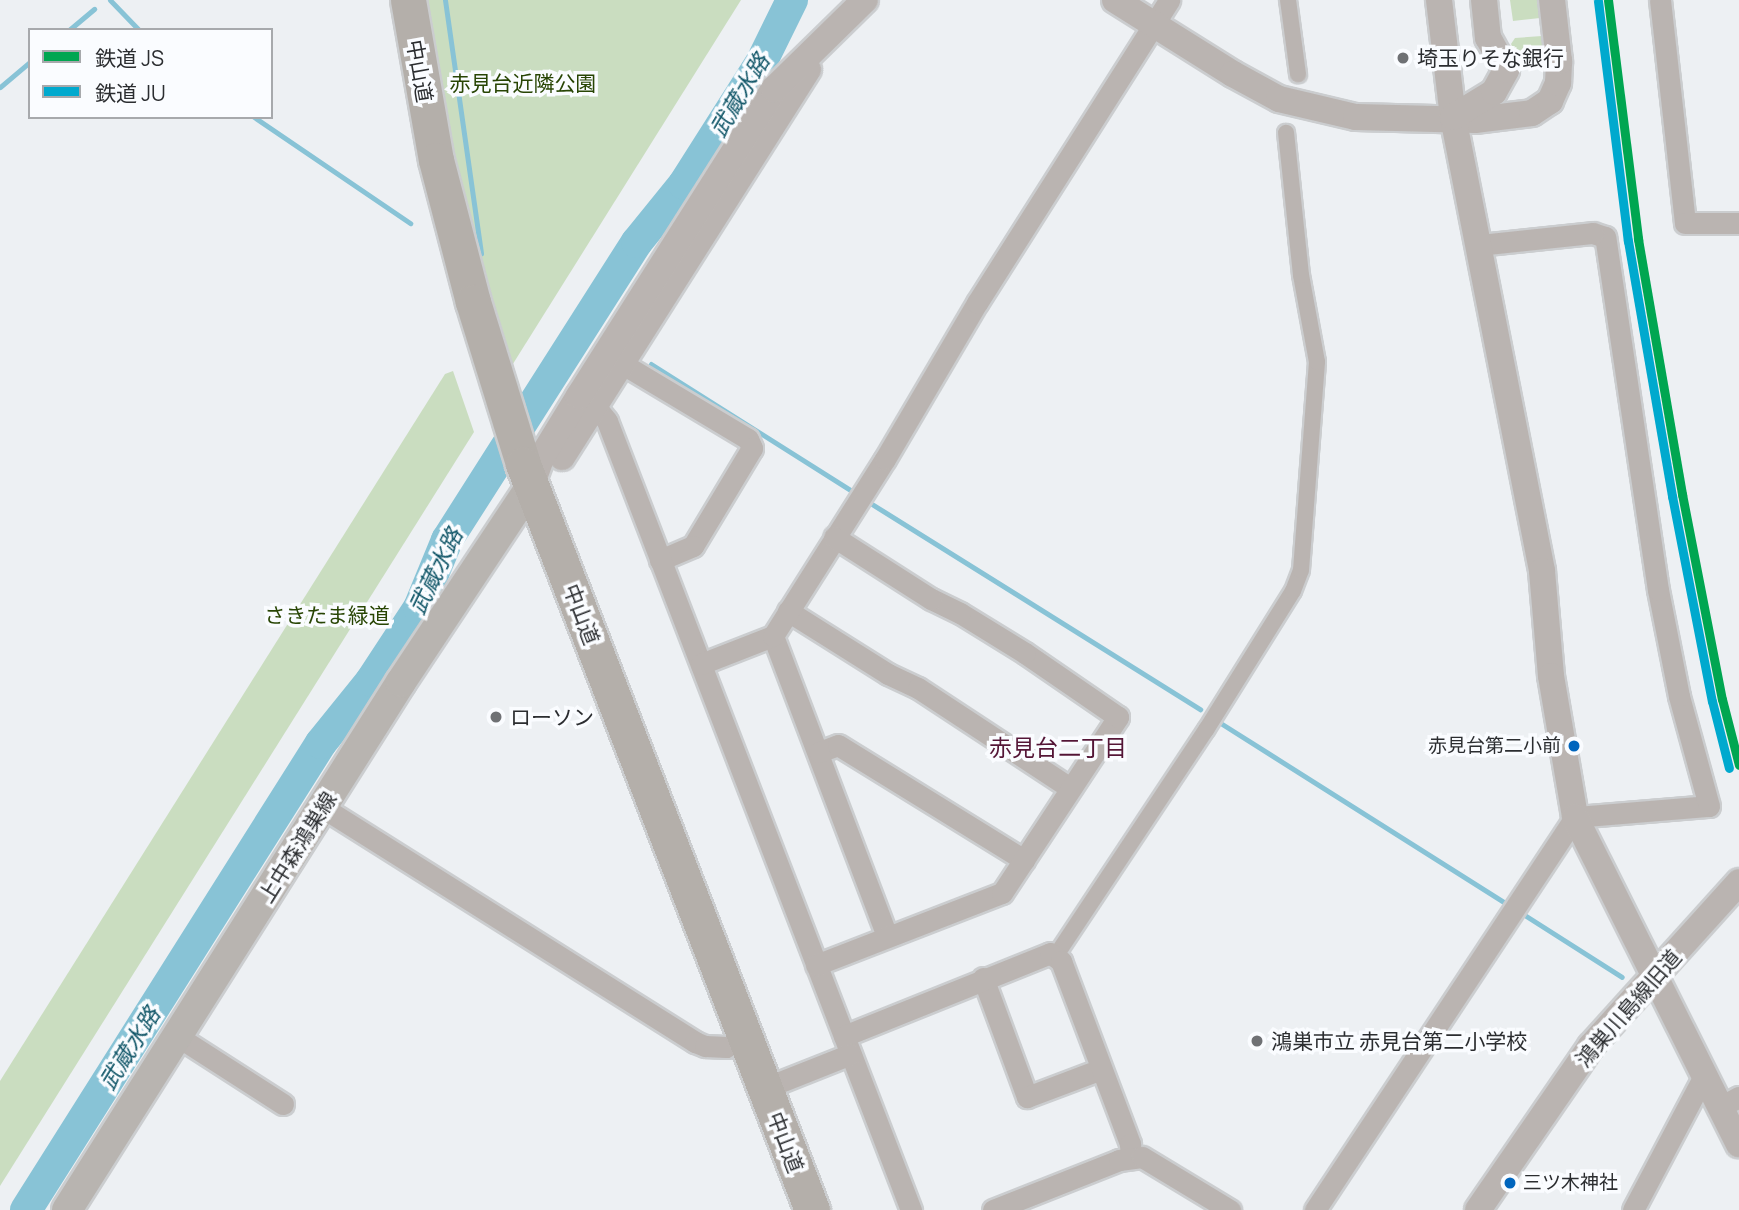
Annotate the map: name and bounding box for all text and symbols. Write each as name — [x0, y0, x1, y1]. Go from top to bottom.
legend — [28, 28, 273, 119]
street label: 中山道 — [402, 38, 438, 104]
text: 鉄道 JS — [95, 44, 164, 72]
place label: 埼玉りそな銀行 — [1417, 45, 1564, 71]
water label: 武蔵水路 — [703, 48, 775, 142]
marker: 埼玉りそな銀行 — [1395, 50, 1411, 66]
park label: 赤見台近隣公園 — [450, 70, 596, 96]
text: 鉄道 JU — [95, 79, 166, 107]
water label: 武蔵水路 — [402, 524, 468, 618]
street label: 中山道 — [559, 580, 605, 648]
park label: さきたま緑道 — [264, 602, 390, 628]
place label: ローソン — [510, 704, 594, 730]
marker: ローソン — [488, 709, 504, 725]
district label: 赤見台二丁目 — [989, 733, 1127, 761]
place label: 赤見台第二小前 — [1428, 735, 1561, 757]
marker: 赤見台第二小前 — [1567, 739, 1581, 753]
street label: 上中森鴻巣線 — [253, 787, 341, 907]
street label: 鴻巣川島線旧道 — [1570, 944, 1686, 1072]
water label: 武蔵水路 — [93, 1002, 165, 1094]
place label: 鴻巣市立 赤見台第二小学校 — [1271, 1028, 1527, 1054]
marker: 鴻巣市立 赤見台第二小学校 — [1249, 1033, 1265, 1049]
street label: 中山道 — [763, 1108, 809, 1176]
place label: 三ツ木神社 — [1523, 1172, 1618, 1194]
marker: 三ツ木神社 — [1503, 1176, 1517, 1190]

